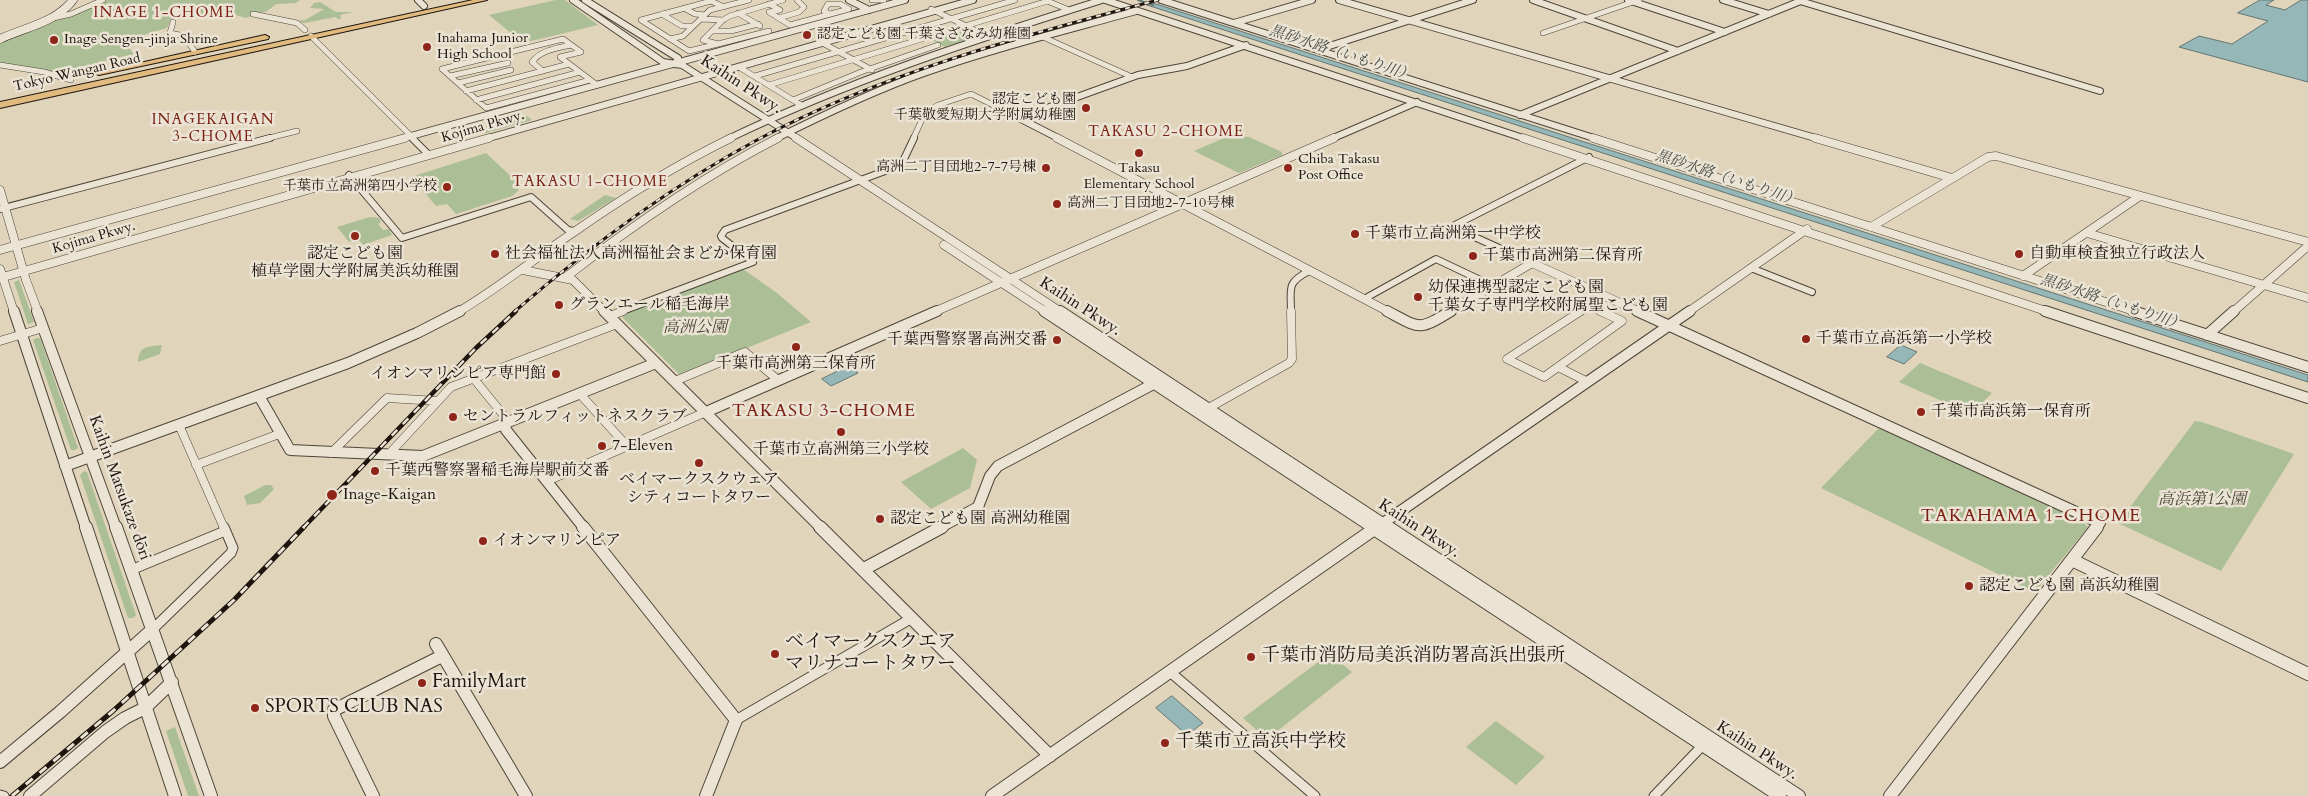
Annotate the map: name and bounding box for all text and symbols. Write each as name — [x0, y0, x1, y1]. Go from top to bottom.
district label: INAGE 1-CHOME — [92, 5, 236, 23]
water label: 黒砂水路（いもり川） — [1267, 22, 1415, 86]
place label: 認定こども園 千葉さざなみ幼稚園 — [817, 27, 1031, 43]
marker: 認定こども園 千葉さざなみ幼稚園 — [801, 29, 813, 41]
place label: Inahama Junior High School — [437, 31, 528, 64]
place label: Inage Sengen-jinja Shrine — [64, 32, 218, 48]
marker: Inage Sengen-jinja Shrine — [48, 34, 60, 46]
marker: Inahama Junior High School — [421, 41, 433, 53]
street label: Tokyo Wangan Road — [12, 50, 142, 96]
street label: Kaihin Pkwy. — [697, 52, 785, 118]
place label: 認定こども園 千葉敬愛短期大学附属幼稚園 — [894, 92, 1076, 124]
marker: 認定こども園 千葉敬愛短期大学附属幼稚園 — [1080, 102, 1092, 114]
street label: Kojima Pkwy. — [440, 107, 526, 147]
district label: INAGEKAIGAN 3-CHOME — [150, 112, 276, 147]
district label: TAKASU 2-CHOME — [1086, 124, 1246, 142]
marker: Takasu Elementary School — [1133, 147, 1145, 159]
water label: 黒砂水路（いもり川） — [1653, 147, 1801, 211]
place label: Chiba Takasu Post Office — [1298, 152, 1380, 184]
place label: 高洲二丁目団地2-7-7号棟 — [876, 160, 1036, 176]
place label: Takasu Elementary School — [1083, 161, 1195, 193]
marker: 高洲二丁目団地2-7-7号棟 — [1040, 162, 1052, 174]
marker: Chiba Takasu Post Office — [1282, 162, 1294, 174]
district label: TAKASU 1-CHOME — [510, 174, 670, 192]
place label: 千葉市立高洲第四小学校 — [283, 179, 437, 195]
marker: 千葉市立高洲第四小学校 — [441, 181, 453, 193]
place label: 高洲二丁目団地2-7-10号棟 — [1067, 196, 1234, 212]
marker: 高洲二丁目団地2-7-10号棟 — [1051, 198, 1063, 210]
street label: Kojima Pkwy. — [51, 218, 137, 258]
place label: 千葉市立高洲第一中学校 — [1365, 224, 1541, 244]
marker: 千葉市立高洲第一中学校 — [1349, 228, 1361, 240]
marker: 認定こども園 植草学園大学附属美浜幼稚園 — [349, 230, 361, 242]
place label: 認定こども園 植草学園大学附属美浜幼稚園 — [251, 244, 459, 282]
place label: 社会福祉法人高洲福祉会まどか保育園 — [505, 244, 777, 264]
place label: 自動車検査独立行政法人 — [2029, 244, 2205, 264]
place label: 千葉市高洲第二保育所 — [1483, 246, 1643, 266]
marker: 社会福祉法人高洲福祉会まどか保育園 — [489, 248, 501, 260]
marker: 自動車検査独立行政法人 — [2013, 248, 2025, 260]
marker: 千葉市高洲第二保育所 — [1467, 250, 1479, 262]
water label: 黒砂水路（いもり川） — [2038, 271, 2186, 335]
street label: Kaihin Pkwy. — [1036, 274, 1124, 340]
place label: 幼保連携型認定こども園 千葉女子専門学校附属聖こども園 — [1428, 278, 1668, 316]
marker: 幼保連携型認定こども園 千葉女子専門学校附属聖こども園 — [1412, 291, 1424, 303]
place label: グランエール稲毛海岸 — [569, 295, 729, 315]
marker: グランエール稲毛海岸 — [553, 299, 565, 311]
park label: 高洲公園 — [663, 318, 727, 338]
place label: 千葉市立高浜第一小学校 — [1816, 329, 1992, 349]
place label: 千葉西警察署高洲交番 — [887, 330, 1047, 350]
marker: 千葉市立高浜第一小学校 — [1800, 333, 1812, 345]
marker: 千葉西警察署高洲交番 — [1051, 334, 1063, 346]
marker: 千葉市高洲第三保育所 — [790, 341, 802, 353]
place label: 千葉市高洲第三保育所 — [716, 354, 876, 374]
place label: イオンマリンピア専門館 — [370, 364, 546, 384]
marker: イオンマリンピア専門館 — [550, 368, 562, 380]
district label: TAKASU 3-CHOME — [730, 401, 918, 423]
place label: 千葉市高浜第一保育所 — [1931, 402, 2091, 422]
marker: 千葉市高浜第一保育所 — [1915, 406, 1927, 418]
place label: セントラルフィットネスクラブ — [463, 407, 687, 427]
marker: セントラルフィットネスクラブ — [447, 411, 459, 423]
street label: Kaihin Matsukaze dōri — [84, 413, 154, 563]
marker: 千葉市立高洲第三小学校 — [835, 426, 847, 438]
place label: 7-Eleven — [612, 436, 673, 456]
marker: 7-Eleven — [596, 440, 608, 452]
place label: 千葉市立高洲第三小学校 — [753, 440, 929, 460]
marker: ベイマークスクウェア シティコートタワー — [693, 457, 705, 469]
place label: 千葉西警察署稲毛海岸駅前交番 — [385, 461, 609, 481]
marker: 千葉西警察署稲毛海岸駅前交番 — [369, 465, 381, 477]
place label: ベイマークスクウェア シティコートタワー — [619, 470, 779, 508]
place label: Inage-Kaigan — [343, 485, 436, 505]
marker: Inage-Kaigan — [325, 488, 339, 502]
park label: 高浜第1公園 — [2158, 490, 2246, 510]
street label: Kaihin Pkwy. — [1375, 496, 1463, 562]
district label: TAKAHAMA 1-CHOME — [1919, 506, 2143, 528]
place label: 認定こども園 高洲幼稚園 — [890, 509, 1070, 529]
marker: 認定こども園 高洲幼稚園 — [874, 513, 886, 525]
place label: イオンマリンピア — [493, 531, 621, 551]
marker: イオンマリンピア — [477, 535, 489, 547]
place label: 認定こども園 高浜幼稚園 — [1979, 576, 2159, 596]
marker: 認定こども園 高浜幼稚園 — [1963, 580, 1975, 592]
place label: ベイマークスクエア マリナコートタワー — [785, 632, 956, 676]
place label: 千葉市消防局美浜消防署高浜出張所 — [1261, 646, 1565, 668]
marker: ベイマークスクエア マリナコートタワー — [769, 648, 781, 660]
marker: 千葉市消防局美浜消防署高浜出張所 — [1245, 651, 1257, 663]
place label: FamilyMart — [432, 672, 526, 694]
marker: FamilyMart — [416, 677, 428, 689]
place label: SPORTS CLUB NAS — [265, 697, 443, 719]
marker: SPORTS CLUB NAS — [249, 702, 261, 714]
street label: Kaihin Pkwy. — [1713, 718, 1801, 784]
place label: 千葉市立高浜中学校 — [1175, 732, 1346, 754]
marker: 千葉市立高浜中学校 — [1159, 737, 1171, 749]

